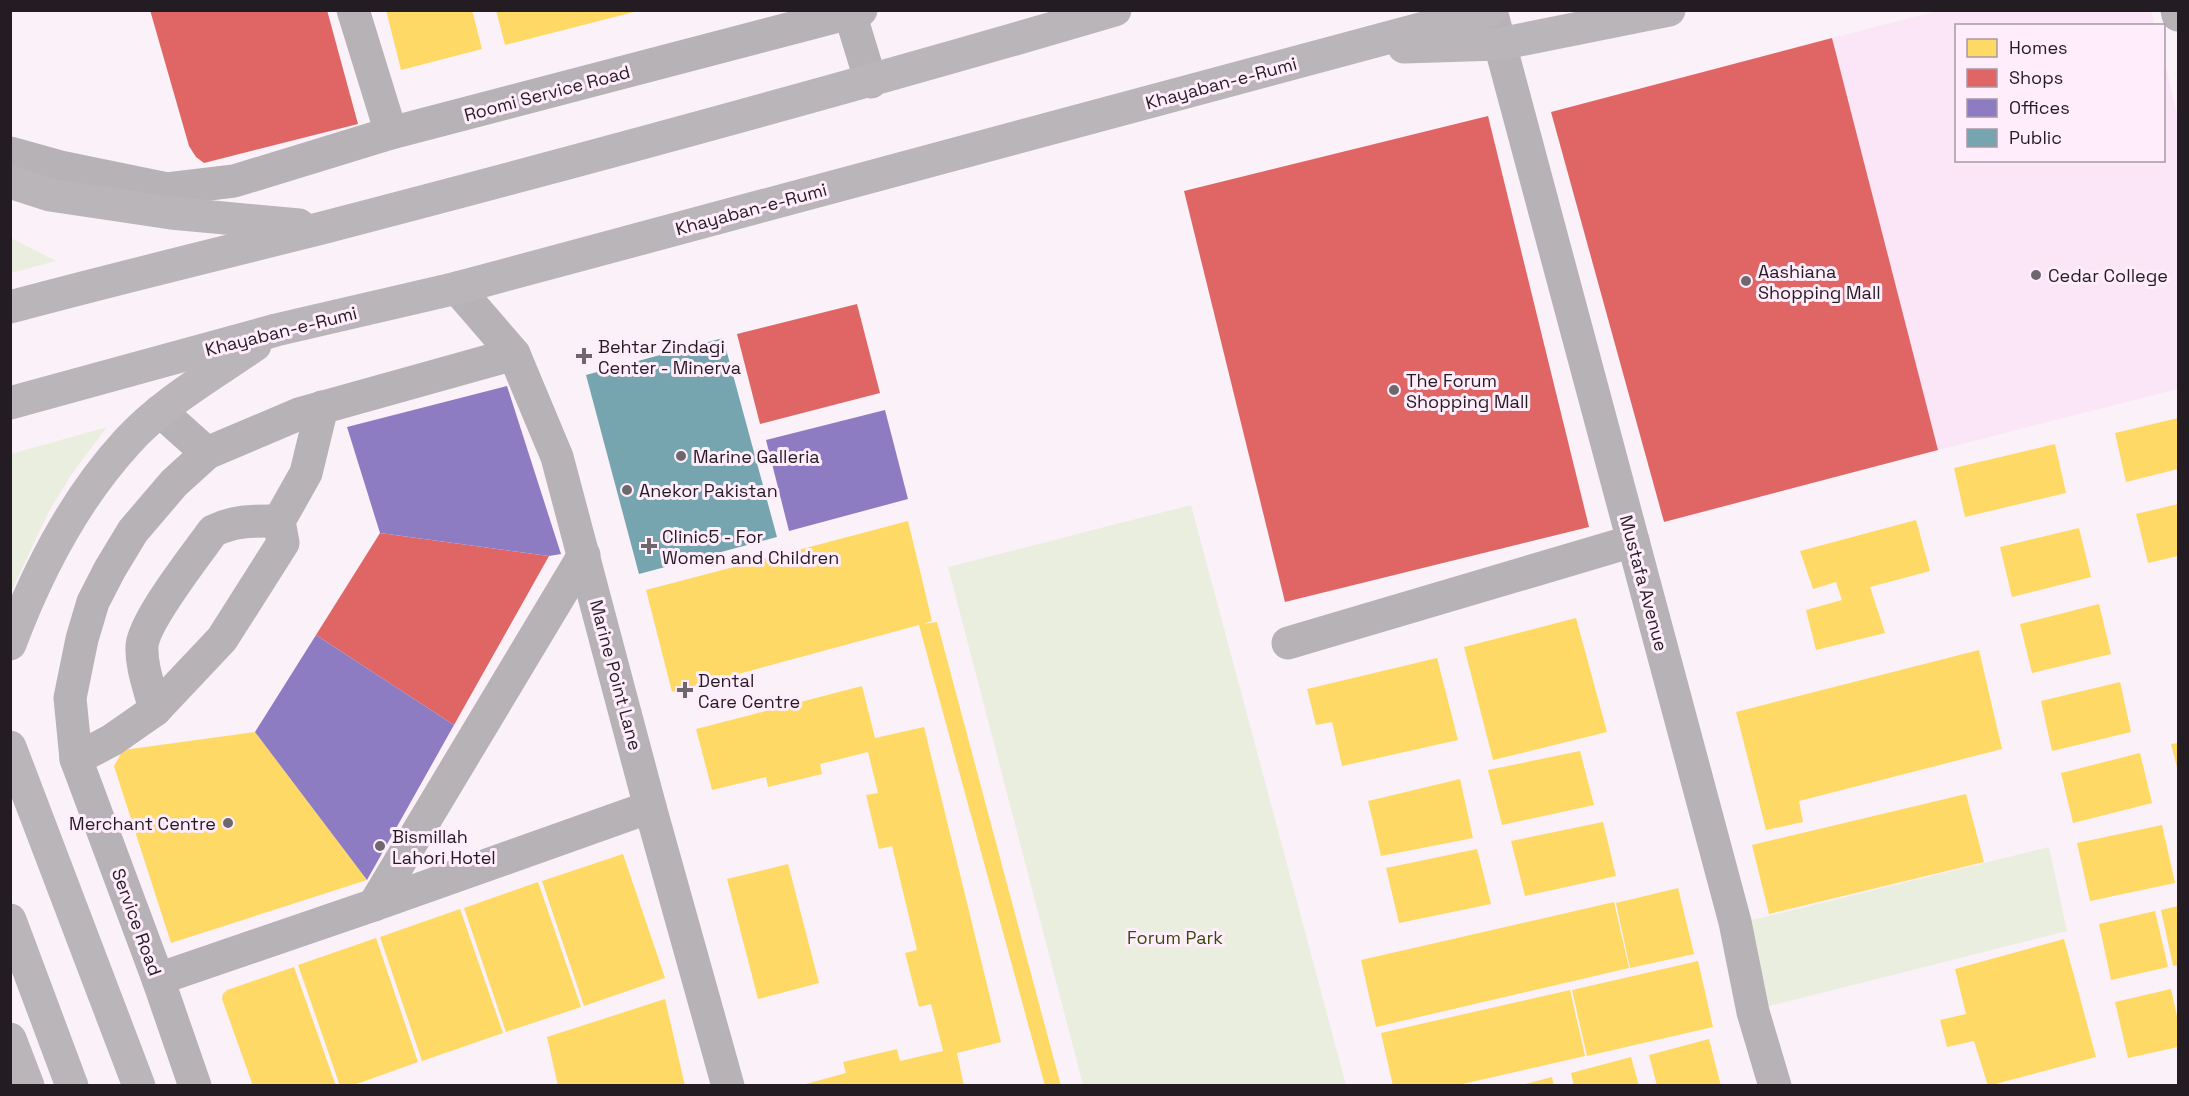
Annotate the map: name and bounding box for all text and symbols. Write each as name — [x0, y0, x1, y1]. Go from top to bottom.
legend — [1955, 24, 2165, 162]
text: Homes — [2009, 36, 2068, 59]
street label: Khayaban-e-Rumi — [1143, 52, 1299, 114]
street label: Roomi Service Road — [461, 60, 633, 126]
text: Shops — [2009, 66, 2063, 89]
text: Offices — [2009, 96, 2070, 119]
text: Public — [2009, 126, 2062, 149]
street label: Khayaban-e-Rumi — [673, 178, 829, 240]
place label: Aashiana Shopping Mall — [1758, 260, 1881, 304]
place label: Cedar College — [2048, 264, 2168, 287]
marker: Cedar College — [2029, 268, 2043, 282]
marker: Aashiana Shopping Mall — [1739, 274, 1753, 288]
street label: Khayaban-e-Rumi — [203, 301, 359, 361]
place label: Behtar Zindagi Center - Minerva — [598, 335, 741, 379]
marker: Behtar Zindagi Center - Minerva — [575, 347, 593, 365]
place label: The Forum Shopping Mall — [1406, 369, 1529, 413]
marker: The Forum Shopping Mall — [1387, 383, 1401, 397]
place label: Marine Galleria — [693, 445, 820, 468]
marker: Marine Galleria — [674, 449, 688, 463]
place label: Anekor Pakistan — [639, 479, 778, 502]
marker: Anekor Pakistan — [620, 483, 634, 497]
street label: Mustafa Avenue — [1615, 512, 1673, 654]
place label: Clinic5 - For Women and Children — [662, 525, 839, 569]
marker: Clinic5 - For Women and Children — [640, 537, 658, 555]
street label: Marine Point Lane — [585, 597, 647, 753]
place label: Dental Care Centre — [698, 669, 800, 713]
marker: Dental Care Centre — [676, 681, 694, 699]
place label: Merchant Centre — [69, 812, 216, 835]
marker: Merchant Centre — [221, 816, 235, 830]
place label: Bismillah Lahori Hotel — [392, 825, 496, 869]
marker: Bismillah Lahori Hotel — [373, 839, 387, 853]
street label: Service Road — [107, 865, 167, 979]
park label: Forum Park — [1127, 926, 1223, 949]

